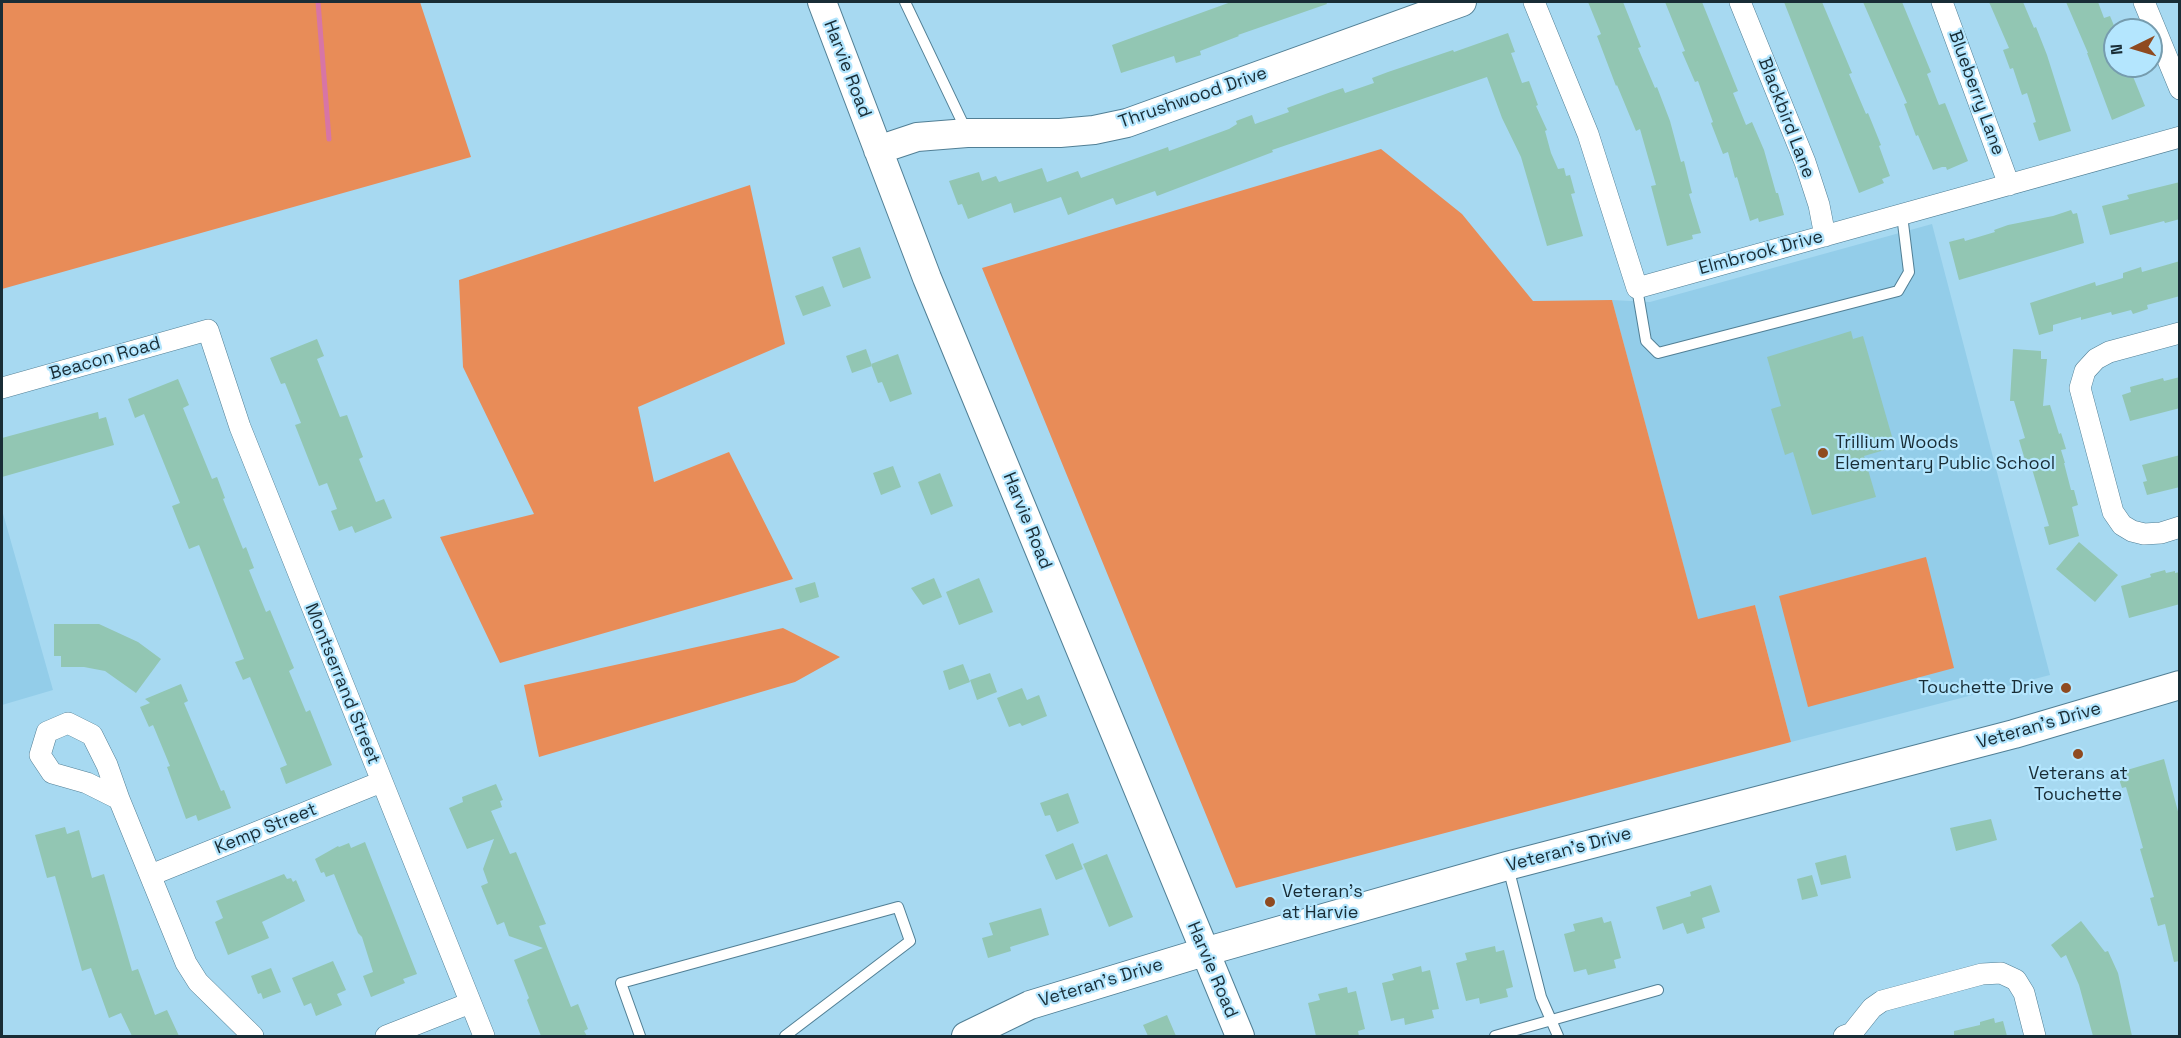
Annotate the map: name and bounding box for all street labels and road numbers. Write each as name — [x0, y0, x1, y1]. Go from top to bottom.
street label: Harvie Road — [819, 17, 875, 121]
street label: Blueberry Lane — [1943, 28, 2009, 158]
street label: Blackbird Lane — [1753, 55, 1819, 181]
street label: Thrushwood Drive — [1116, 62, 1270, 134]
street label: Elmbrook Drive — [1697, 226, 1825, 280]
street label: Beacon Road — [47, 333, 163, 385]
street label: Harvie Road — [998, 469, 1056, 573]
street label: Montserrand Street — [300, 600, 384, 768]
street label: Veteran's Drive — [1974, 698, 2104, 754]
street label: Kemp Street — [212, 799, 320, 859]
street label: Veteran's Drive — [1504, 823, 1634, 877]
street label: Harvie Road — [1182, 919, 1242, 1021]
street label: Veteran's Drive — [1036, 954, 1166, 1012]

